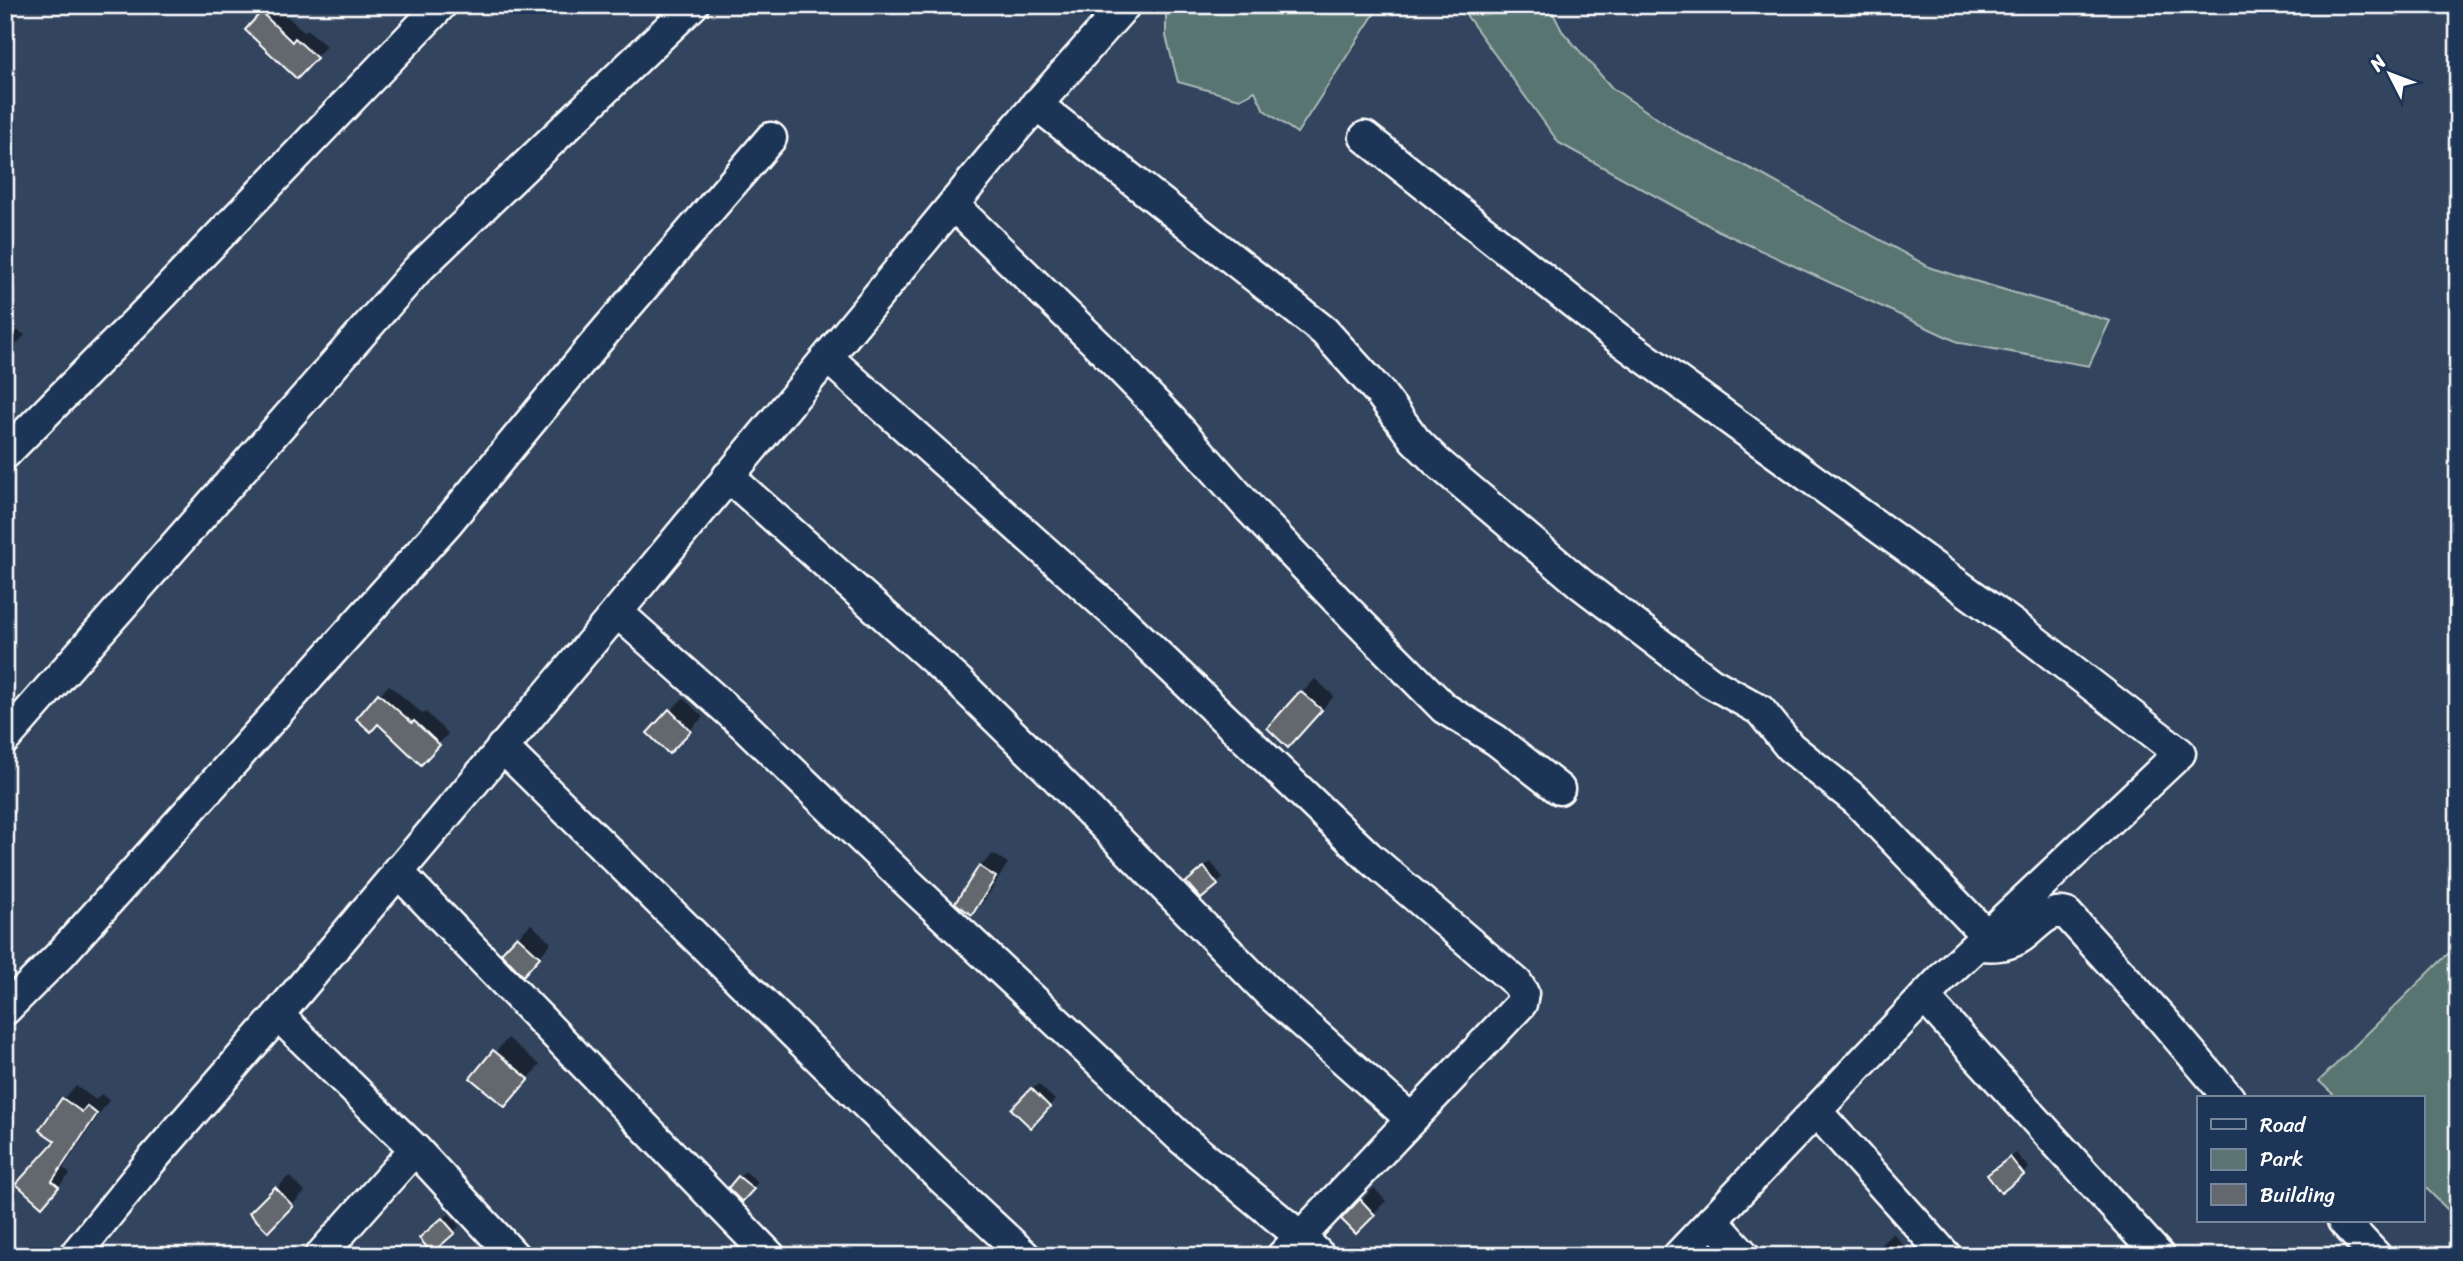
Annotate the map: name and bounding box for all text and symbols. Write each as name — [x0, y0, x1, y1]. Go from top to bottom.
north arrow — [2354, 38, 2424, 108]
text: N — [2360, 46, 2395, 80]
legend — [2197, 1096, 2424, 1222]
text: Road — [2260, 1106, 2307, 1144]
text: Park — [2260, 1140, 2303, 1178]
text: Building — [2260, 1176, 2336, 1214]

